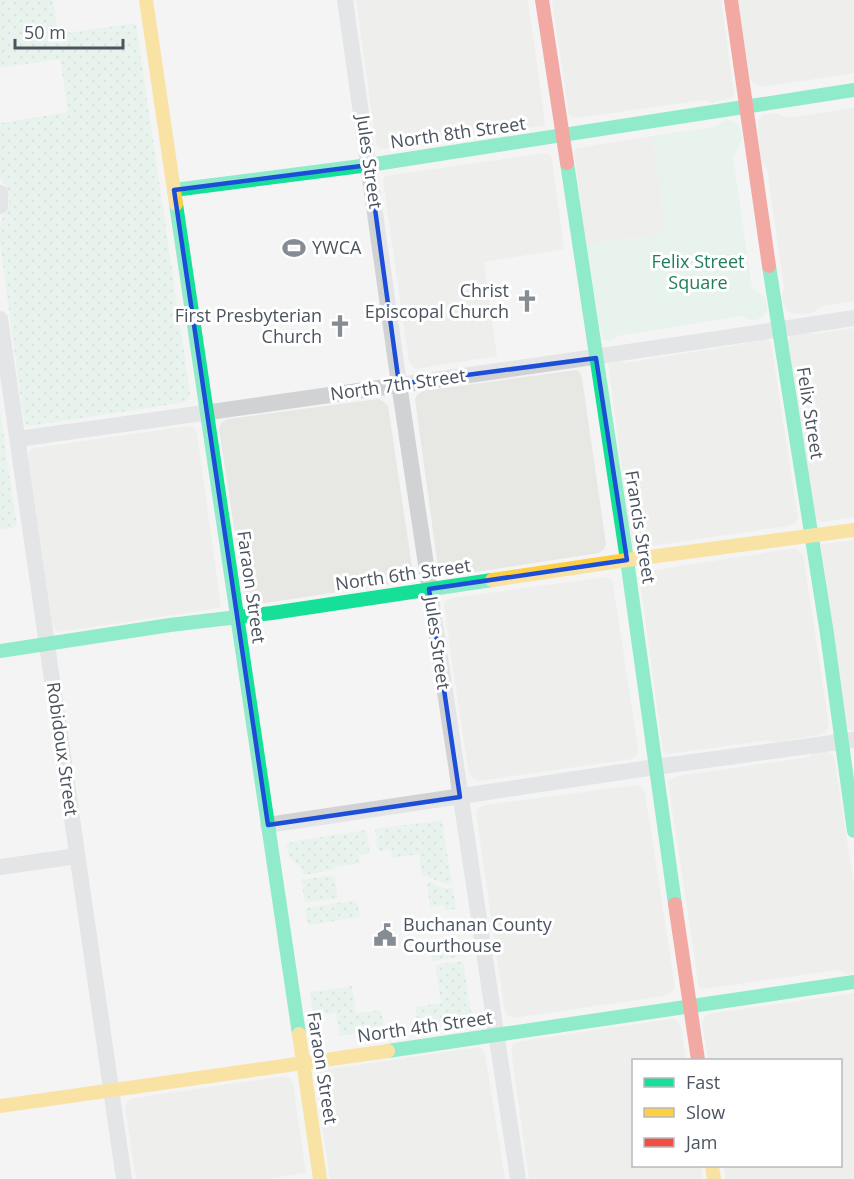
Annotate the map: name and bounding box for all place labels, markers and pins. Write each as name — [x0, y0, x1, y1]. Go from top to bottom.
sports icon: YWCA — [281, 235, 307, 261]
place label: YWCA — [312, 235, 362, 259]
place label: Christ Episcopal Church — [365, 278, 509, 323]
church icon: Christ Episcopal Church — [514, 288, 540, 314]
place label: First Presbyterian Church — [175, 303, 322, 348]
church icon: First Presbyterian Church — [327, 313, 353, 339]
place label: Buchanan County Courthouse — [403, 912, 553, 957]
public building icon: Buchanan County Courthouse — [372, 922, 398, 948]

